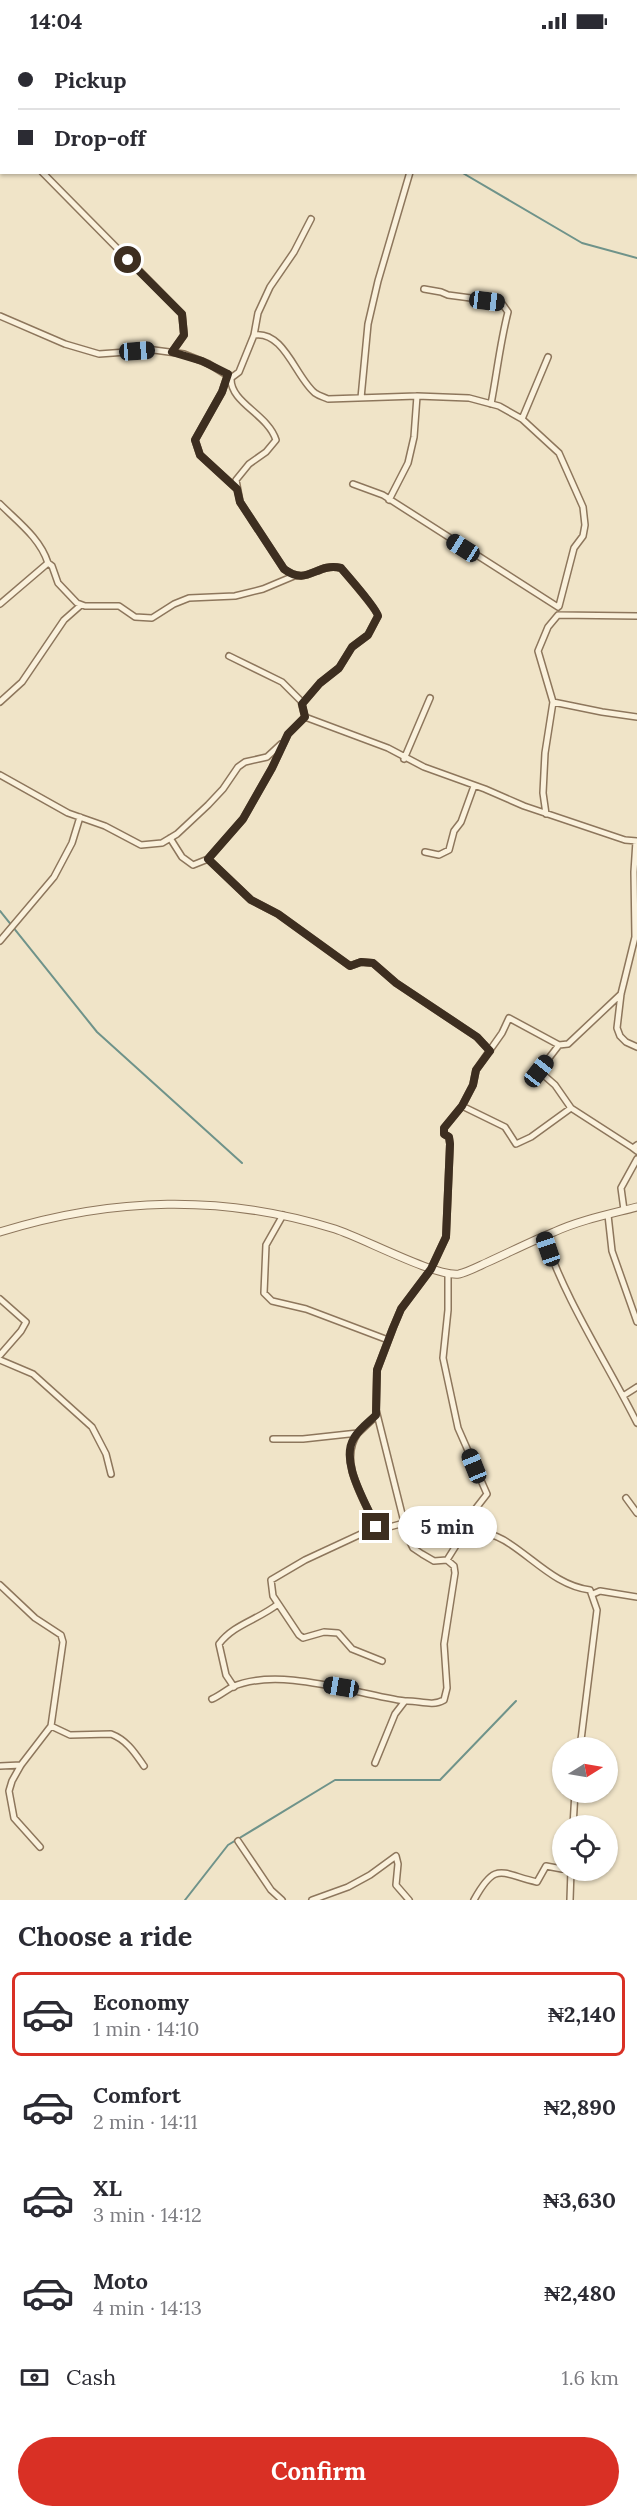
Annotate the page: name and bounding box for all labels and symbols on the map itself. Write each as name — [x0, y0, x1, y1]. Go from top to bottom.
route start — [114, 246, 141, 273]
car — [468, 290, 506, 312]
car — [118, 341, 156, 361]
car — [443, 531, 483, 565]
car — [521, 1051, 557, 1091]
car — [534, 1229, 562, 1269]
car — [459, 1446, 489, 1486]
callout: 5 min — [397, 1506, 496, 1548]
route end — [362, 1513, 389, 1540]
car — [322, 1675, 360, 1699]
north arrow — [552, 1737, 618, 1803]

